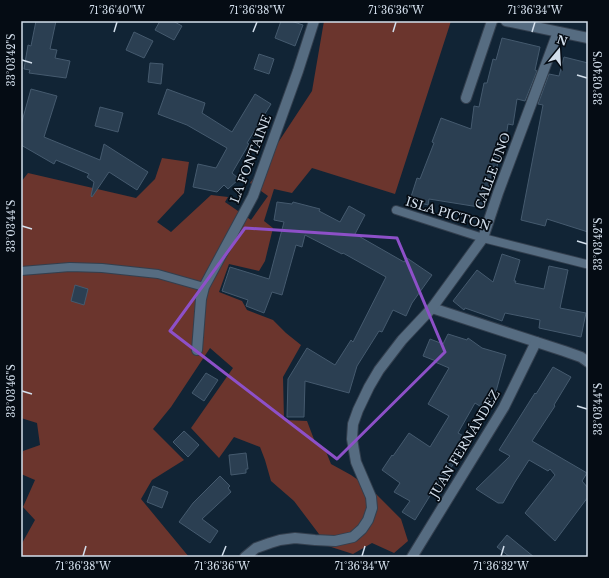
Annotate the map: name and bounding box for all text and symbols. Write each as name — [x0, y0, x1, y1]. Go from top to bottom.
text: 71°36'40"W — [89, 4, 145, 17]
text: 71°36'38"W — [229, 4, 285, 17]
text: 71°36'36"W — [368, 4, 424, 17]
text: 71°36'34"W — [508, 4, 563, 17]
north arrow — [539, 30, 579, 70]
text: N — [555, 32, 570, 49]
text: 33°03'42"S — [5, 34, 18, 86]
text: 33°03'40"S — [592, 51, 605, 105]
street label: LA FONTAINE — [227, 112, 274, 205]
street label: CALLE UNO — [472, 130, 513, 211]
street label: ISLA PICTON — [404, 193, 493, 234]
text: 33°03'44"S — [5, 200, 18, 252]
text: 33°03'42"S — [592, 218, 605, 270]
text: 33°03'46"S — [5, 364, 18, 418]
text: 33°03'44"S — [592, 383, 605, 435]
street label: JUAN FERNÁNDEZ — [424, 386, 503, 502]
text: 71°36'38"W — [55, 560, 111, 573]
text: 71°36'36"W — [194, 560, 250, 573]
text: 71°36'34"W — [335, 560, 390, 573]
text: 71°36'32"W — [473, 560, 529, 573]

